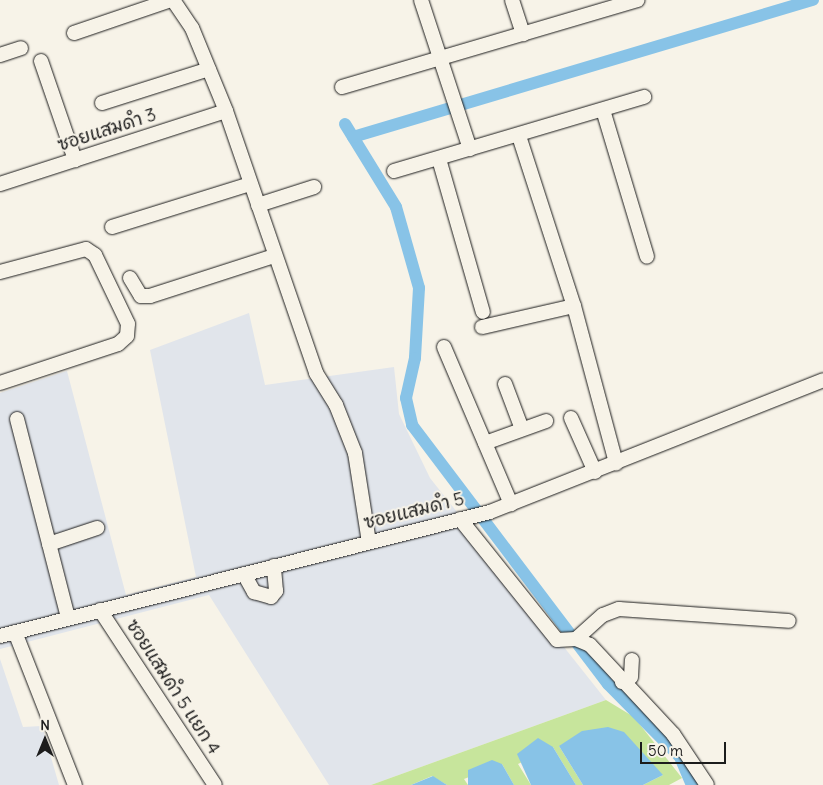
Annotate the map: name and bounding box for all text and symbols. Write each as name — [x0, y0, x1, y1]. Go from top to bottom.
street label: ซอยแสมดำ 3 — [55, 104, 159, 156]
street label: ซอยแสมดำ 5 — [362, 488, 466, 534]
street label: ซอยแสมดำ 5 แยก 4 — [121, 615, 225, 759]
north arrow — [20, 715, 70, 765]
text: N — [40, 716, 50, 734]
scale bar — [643, 732, 729, 764]
text: 50 m — [648, 741, 683, 760]

